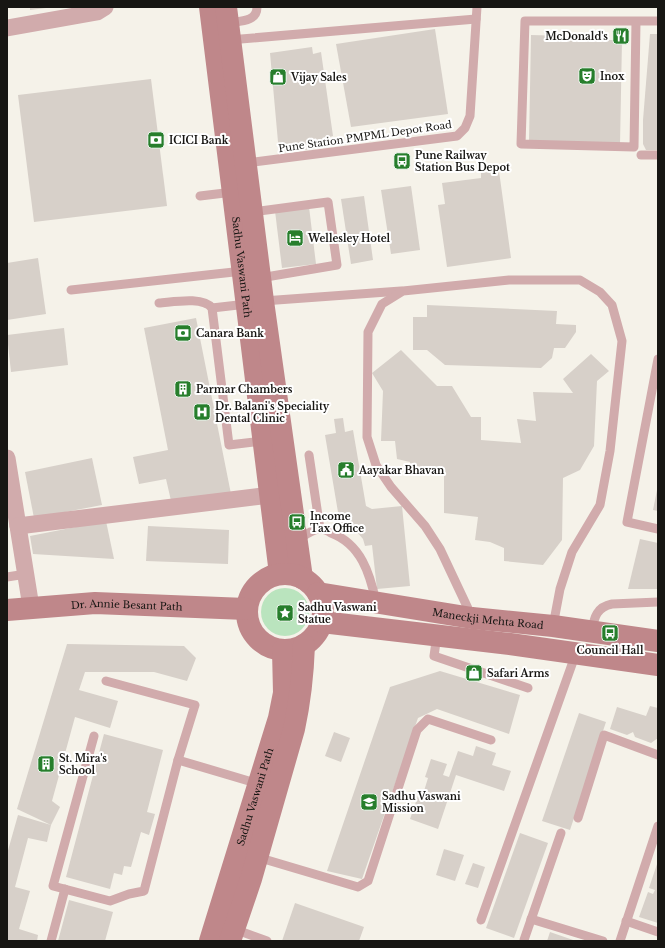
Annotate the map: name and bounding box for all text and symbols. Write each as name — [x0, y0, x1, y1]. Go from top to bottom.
restaurant icon: McDonald's — [611, 26, 631, 46]
place label: McDonald's — [545, 30, 608, 43]
theatre icon: Inox — [577, 66, 597, 86]
shop icon: Vijay Sales — [268, 67, 288, 87]
place label: Inox — [600, 70, 625, 83]
place label: Vijay Sales — [290, 71, 347, 84]
street label: Pune Station PMPML Depot Road — [278, 118, 453, 155]
bank icon: ICICI Bank — [146, 130, 166, 150]
place label: ICICI Bank — [169, 134, 229, 147]
place label: Pune Railway Station Bus Depot — [415, 149, 510, 174]
bus stop icon: Pune Railway Station Bus Depot — [392, 151, 412, 171]
street label: Sadhu Vaswani Path — [229, 216, 254, 319]
hotel icon: Wellesley Hotel — [285, 228, 305, 248]
place label: Wellesley Hotel — [307, 232, 391, 245]
bank icon: Canara Bank — [173, 323, 193, 343]
place label: Canara Bank — [196, 327, 264, 340]
building icon: Parmar Chambers — [173, 379, 193, 399]
place label: Parmar Chambers — [196, 383, 293, 396]
place label: Dr. Balani's Speciality Dental Clinic — [215, 400, 330, 425]
hospital icon: Dr. Balani's Speciality Dental Clinic — [192, 402, 212, 422]
public building icon: Aayakar Bhavan — [336, 460, 356, 480]
place label: Aayakar Bhavan — [358, 464, 445, 477]
place label: Income Tax Office — [310, 510, 364, 535]
bus stop icon: Income Tax Office — [287, 512, 307, 532]
street label: Dr. Annie Besant Path — [70, 597, 183, 613]
place label: Sadhu Vaswani Statue — [298, 601, 377, 626]
place icon: Sadhu Vaswani Statue — [275, 603, 295, 623]
street label: Maneckji Mehta Road — [431, 606, 544, 632]
bus stop icon: Council Hall — [600, 623, 620, 643]
place label: Council Hall — [577, 644, 644, 657]
shop icon: Safari Arms — [464, 663, 484, 683]
place label: Safari Arms — [487, 667, 550, 680]
street label: Sadhu Vaswani Path — [234, 746, 276, 847]
place label: St. Mira's School — [59, 752, 107, 777]
building icon: St. Mira's School — [36, 754, 56, 774]
place label: Sadhu Vaswani Mission — [382, 790, 461, 815]
school or university icon: Sadhu Vaswani Mission — [359, 792, 379, 812]

